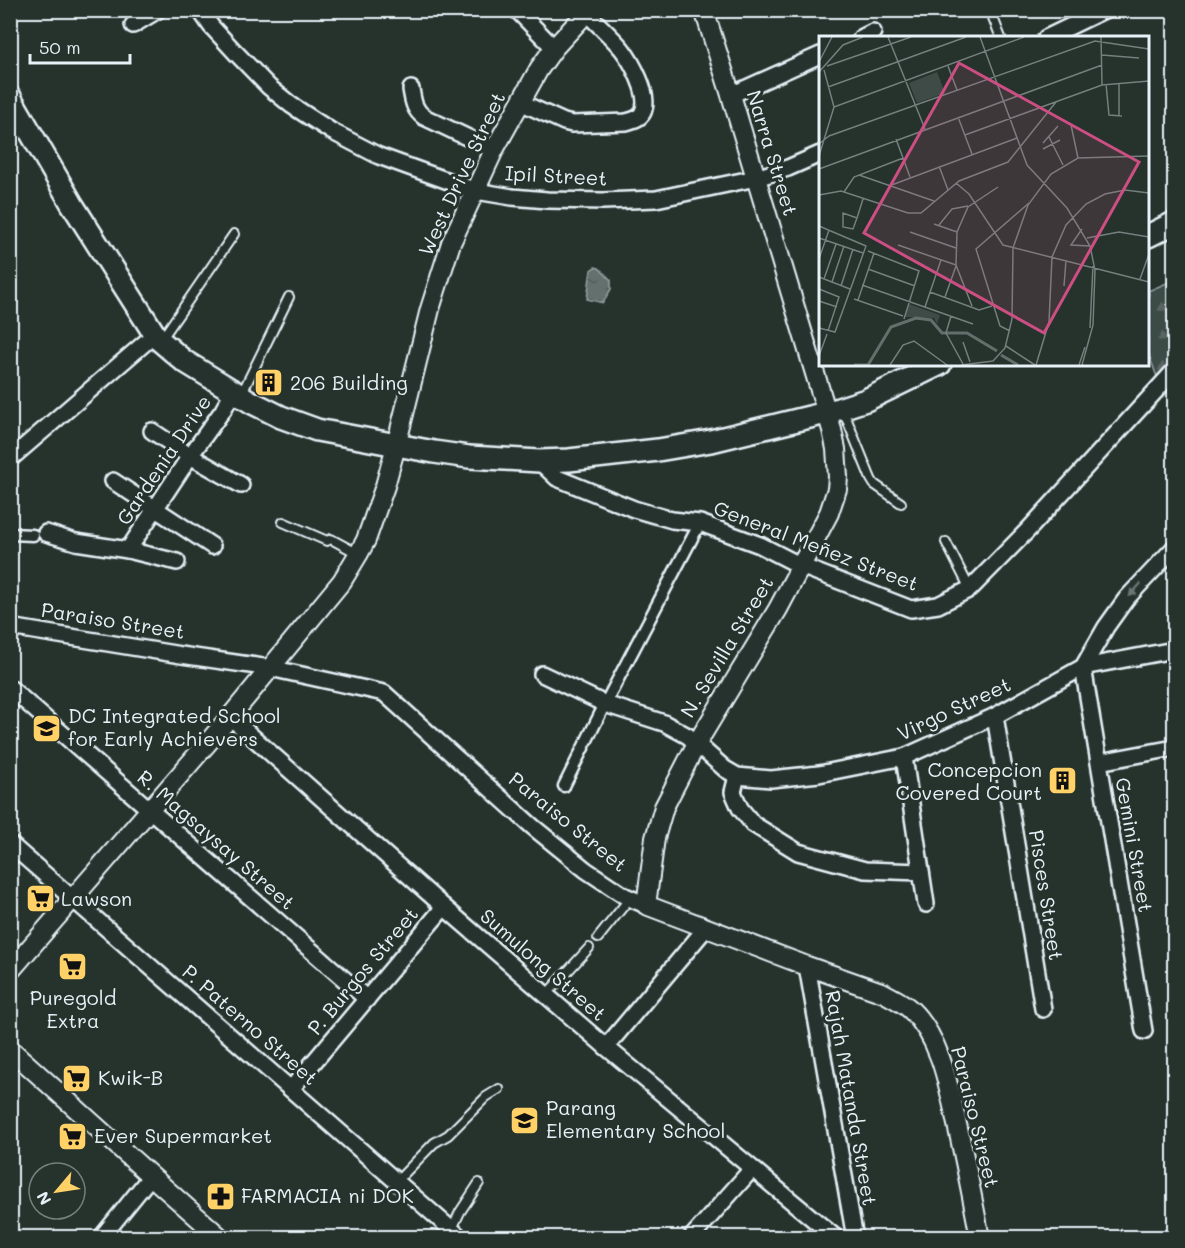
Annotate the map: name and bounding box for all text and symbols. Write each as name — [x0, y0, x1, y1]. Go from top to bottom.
scale bar — [30, 27, 130, 65]
text: 50 m — [39, 35, 81, 59]
inset map — [819, 36, 1149, 366]
street label: Narra Street — [742, 87, 804, 219]
street label: West Drive Street — [412, 88, 510, 260]
street label: Ipil Street — [504, 159, 608, 191]
building icon: 206 Building — [253, 367, 285, 399]
place label: 206 Building — [290, 369, 408, 395]
street label: Gardenia Drive — [110, 389, 216, 529]
street label: General Meñez Street — [710, 494, 923, 596]
street label: N. Sevilla Street — [674, 571, 778, 722]
one-way arrow — [1129, 582, 1142, 597]
street label: Paraiso Street — [40, 596, 187, 644]
street label: Virgo Street — [893, 670, 1015, 746]
place label: DC Integrated School for Early Achievers — [68, 702, 281, 751]
school or university icon: DC Integrated School for Early Achievers — [31, 712, 63, 744]
place label: Concepcion Covered Court — [895, 756, 1042, 805]
street label: R. Magsaysay Street — [132, 764, 301, 915]
building icon: Concepcion Covered Court — [1047, 765, 1079, 797]
street label: Paraiso Street — [504, 766, 633, 877]
street label: Gemini Street — [1110, 775, 1160, 914]
street label: Pisces Street — [1024, 828, 1070, 962]
supermarket icon: Lawson — [24, 883, 56, 915]
place label: Lawson — [61, 885, 132, 911]
street label: P. Burgos Street — [301, 901, 423, 1040]
street label: Sumulong Street — [475, 902, 612, 1026]
supermarket icon: Puregold Extra — [57, 951, 89, 983]
street label: P. Paterno Street — [177, 958, 324, 1090]
place label: Puregold Extra — [30, 984, 116, 1033]
street label: Rajah Matanda Street — [820, 988, 884, 1207]
street label: Paraiso Street — [946, 1043, 1006, 1190]
supermarket icon: Kwik-B — [61, 1062, 93, 1094]
place label: Kwik-B — [98, 1064, 163, 1090]
place label: Parang Elementary School — [546, 1094, 725, 1143]
school or university icon: Parang Elementary School — [509, 1104, 541, 1136]
supermarket icon: Ever Supermarket — [57, 1120, 89, 1152]
place label: Ever Supermarket — [94, 1122, 272, 1148]
north arrow — [27, 1161, 87, 1221]
pharmacy icon: FARMACIA ni DOK — [204, 1180, 236, 1212]
place label: FARMACIA ni DOK — [241, 1182, 414, 1208]
text: N — [31, 1188, 56, 1209]

